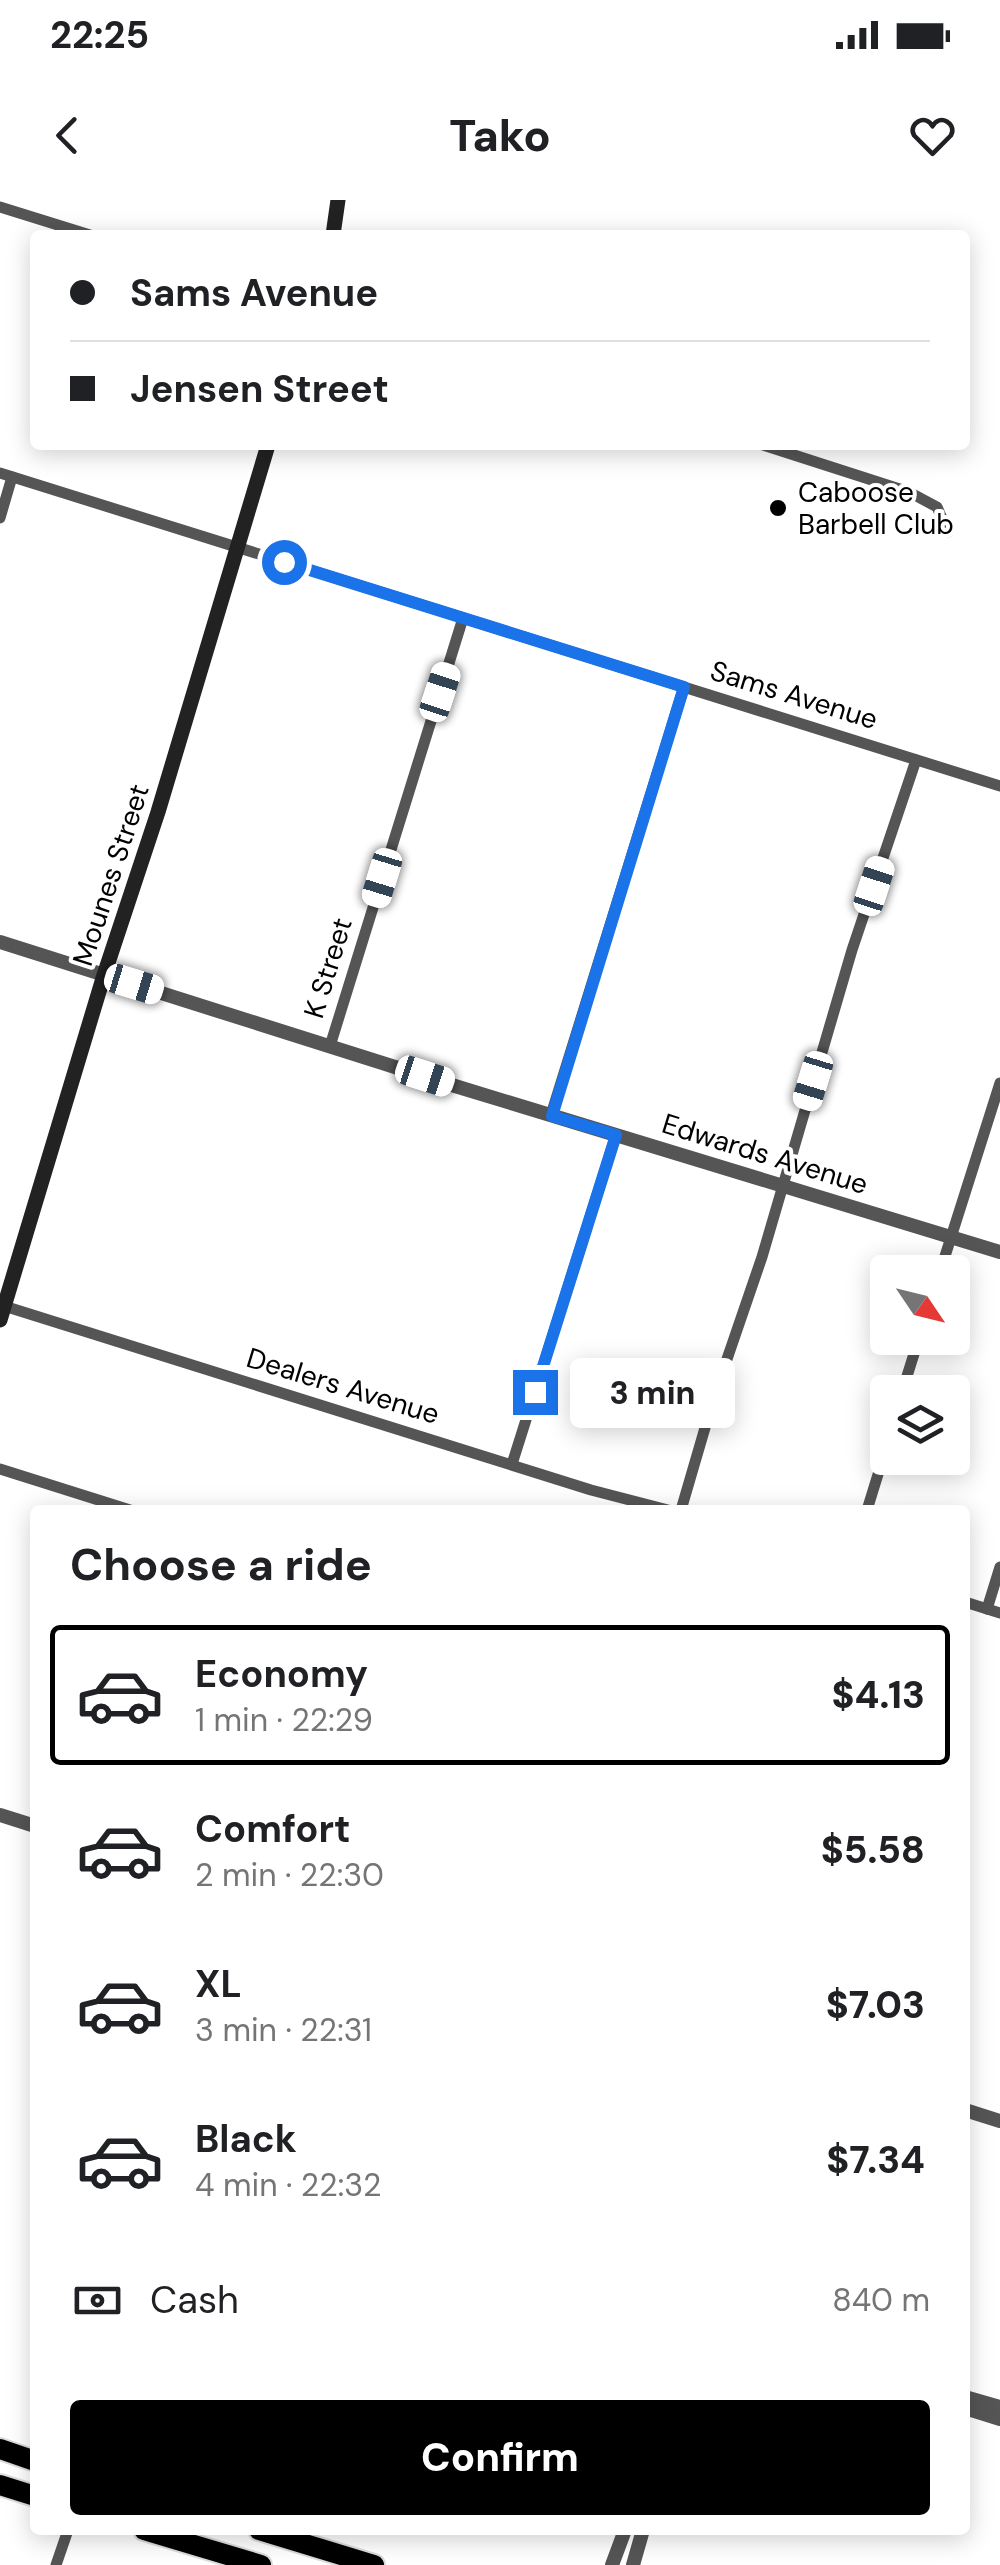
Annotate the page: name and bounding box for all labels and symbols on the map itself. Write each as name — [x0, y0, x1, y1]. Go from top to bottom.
place label: Caboose Barbell Club — [798, 474, 954, 543]
marker: Caboose Barbell Club — [767, 497, 789, 519]
route start — [262, 540, 307, 585]
street label: Sams Avenue — [706, 652, 882, 738]
car — [416, 659, 464, 725]
street label: Mounes Street — [64, 779, 158, 971]
car — [359, 845, 405, 911]
car — [850, 853, 898, 919]
street label: K Street — [295, 913, 361, 1023]
car — [101, 961, 167, 1007]
car — [790, 1048, 836, 1114]
car — [392, 1052, 458, 1100]
street label: Edwards Avenue — [657, 1105, 873, 1203]
north arrow — [870, 1255, 970, 1355]
street label: Dealers Avenue — [242, 1339, 444, 1433]
callout: 3 min — [570, 1357, 735, 1427]
route end — [513, 1370, 558, 1415]

